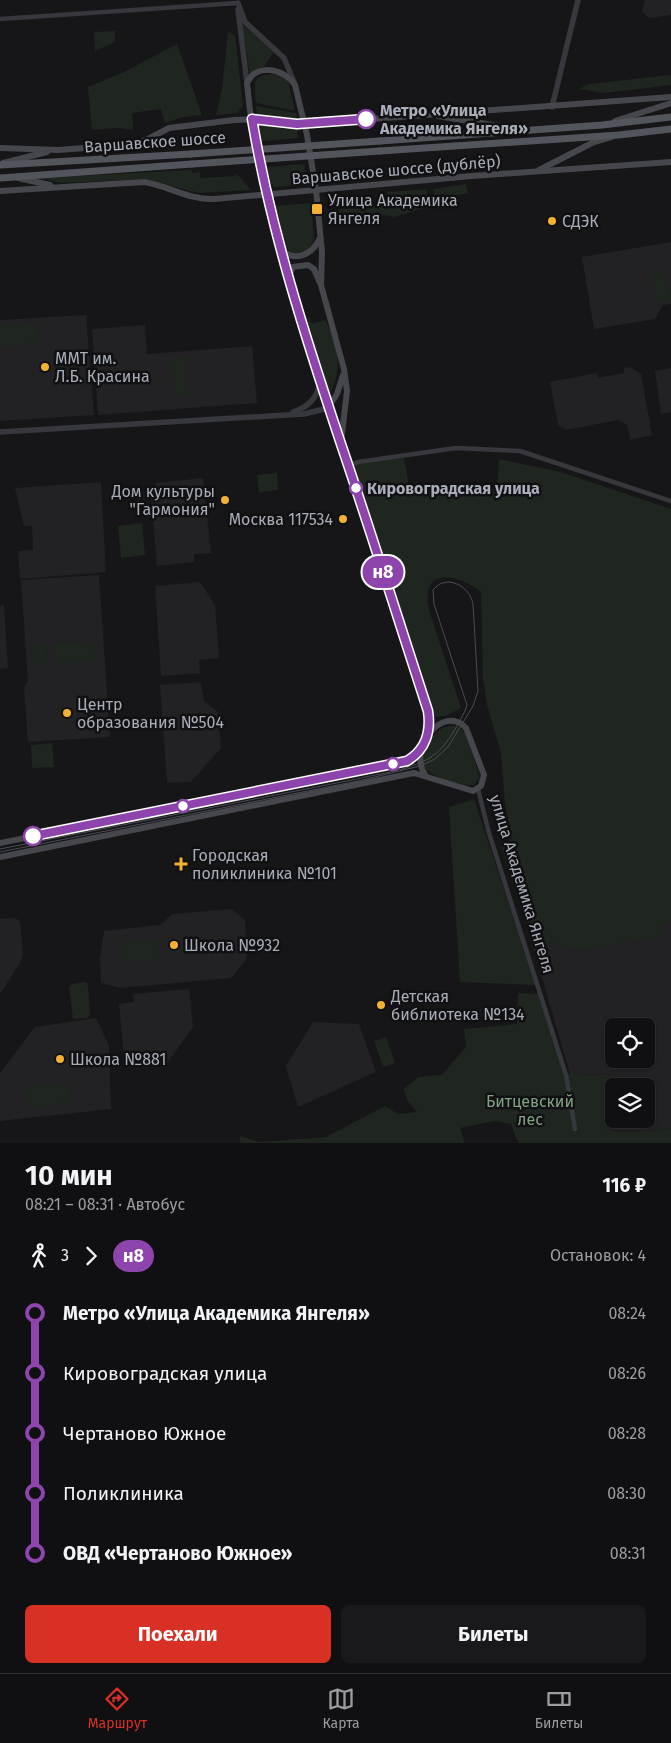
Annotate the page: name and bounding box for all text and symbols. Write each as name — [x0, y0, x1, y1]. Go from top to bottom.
place label: Метро «Улица Академика Янгеля» — [379, 101, 528, 138]
marker: Метро «Улица Академика Янгеля» — [356, 109, 376, 129]
street label: Варшавское шоссе — [84, 128, 226, 156]
street label: Варшавское шоссе (дублёр) — [291, 151, 501, 189]
place label: Улица Академика Янгеля — [328, 191, 458, 228]
marker: Улица Академика Янгеля — [310, 202, 324, 216]
place label: СДЭК — [562, 212, 599, 231]
marker: СДЭК — [546, 215, 558, 227]
place label: ММТ им. Л.Б. Красина — [55, 349, 150, 386]
marker: ММТ им. Л.Б. Красина — [39, 361, 51, 373]
place label: Кировоградская улица — [367, 479, 540, 498]
marker: Кировоградская улица — [349, 481, 363, 495]
place label: Дом культуры "Гармония" — [111, 482, 215, 519]
marker: Дом культуры "Гармония" — [219, 494, 231, 506]
place label: Москва 117534 — [229, 510, 333, 529]
marker: Москва 117534 — [337, 513, 349, 525]
line badge: н8 — [360, 556, 406, 588]
text: н8 — [372, 561, 394, 583]
place label: Центр образования №504 — [77, 695, 225, 732]
marker: Центр образования №504 — [61, 707, 73, 719]
unlabelled marker — [386, 757, 400, 771]
street label: улица Академика Янгеля — [486, 792, 558, 976]
unlabelled marker — [176, 799, 190, 813]
unlabelled marker — [23, 826, 43, 846]
place label: Городская поликлиника №101 — [192, 846, 337, 883]
marker: Городская поликлиника №101 — [174, 857, 188, 871]
place label: Школа №932 — [184, 936, 280, 955]
marker: Школа №932 — [168, 939, 180, 951]
place label: Детская библиотека №134 — [390, 987, 525, 1024]
marker: Детская библиотека №134 — [375, 999, 387, 1011]
map controls — [605, 1018, 655, 1128]
button: locate — [605, 1018, 655, 1068]
place label: Школа №881 — [70, 1050, 166, 1069]
marker: Школа №881 — [54, 1053, 66, 1065]
button: layers — [605, 1078, 655, 1128]
park label: Битцевский лес — [486, 1092, 574, 1129]
text: 10 мин — [25, 1159, 113, 1192]
text: 116 ₽ — [602, 1174, 646, 1197]
text: 08:21 – 08:31 · Автобус — [25, 1195, 185, 1214]
icon: walk — [25, 1242, 53, 1270]
icon: forward — [77, 1242, 105, 1270]
text: н8 — [123, 1245, 144, 1267]
text: 3 — [61, 1246, 69, 1265]
text: Остановок: 4 — [550, 1246, 646, 1265]
text: Метро «Улица Академика Янгеля» — [63, 1302, 370, 1325]
text: 08:24 — [608, 1304, 646, 1323]
text: Кировоградская улица — [63, 1362, 267, 1385]
text: 08:26 — [608, 1364, 646, 1383]
text: Чертаново Южное — [63, 1422, 226, 1445]
text: 08:28 — [608, 1424, 646, 1443]
text: Поликлиника — [63, 1482, 184, 1505]
text: 08:30 — [607, 1484, 646, 1503]
text: ОВД «Чертаново Южное» — [63, 1542, 292, 1565]
text: 08:31 — [610, 1544, 646, 1563]
button: Поехали — [25, 1605, 331, 1663]
button: Билеты — [341, 1605, 646, 1663]
tab: Маршрут — [88, 1685, 147, 1732]
tab: Карта — [322, 1685, 360, 1732]
tab: Билеты — [535, 1685, 583, 1732]

